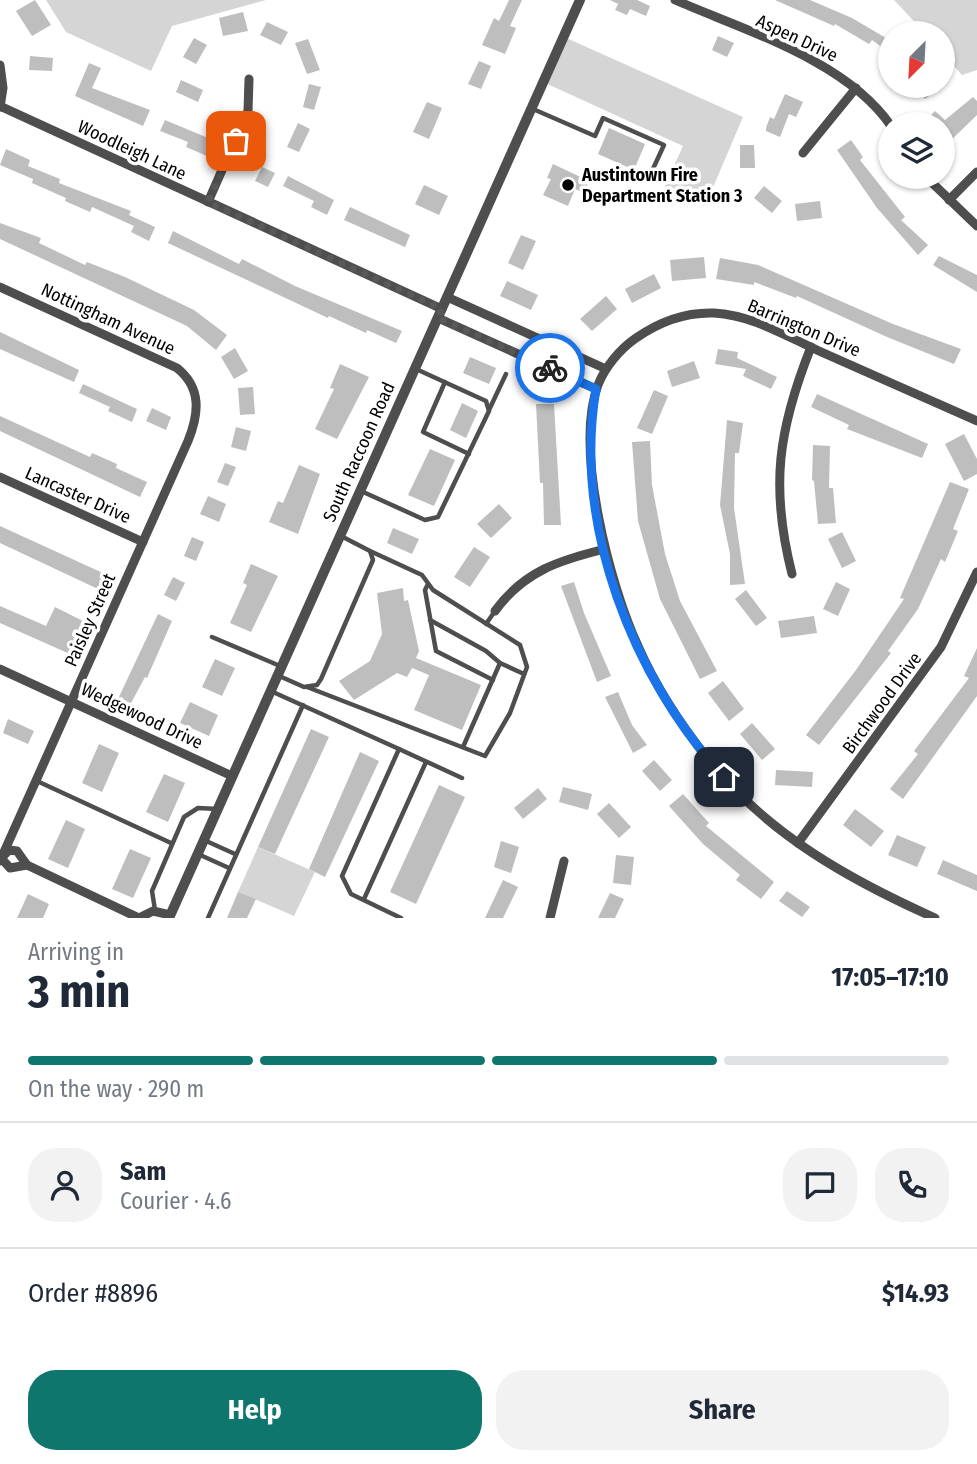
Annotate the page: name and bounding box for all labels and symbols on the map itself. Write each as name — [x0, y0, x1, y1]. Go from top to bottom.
street label: Aspen Drive — [753, 10, 841, 66]
north arrow — [878, 21, 956, 98]
pin — [206, 111, 266, 171]
street label: Woodleigh Lane — [74, 115, 190, 185]
place label: Austintown Fire Department Station 3 — [581, 164, 743, 207]
marker: Austintown Fire Department Station 3 — [560, 177, 576, 193]
street label: Nottingham Avenue — [38, 278, 179, 360]
street label: Barrington Drive — [744, 294, 864, 362]
courier — [515, 333, 585, 403]
street label: South Raccoon Road — [318, 379, 400, 525]
street label: Lancaster Drive — [22, 462, 134, 528]
street label: Paisley Street — [60, 570, 120, 670]
street label: Birchwood Drive — [838, 648, 926, 758]
street label: Wedgewood Drive — [78, 678, 206, 754]
pin — [694, 747, 754, 807]

